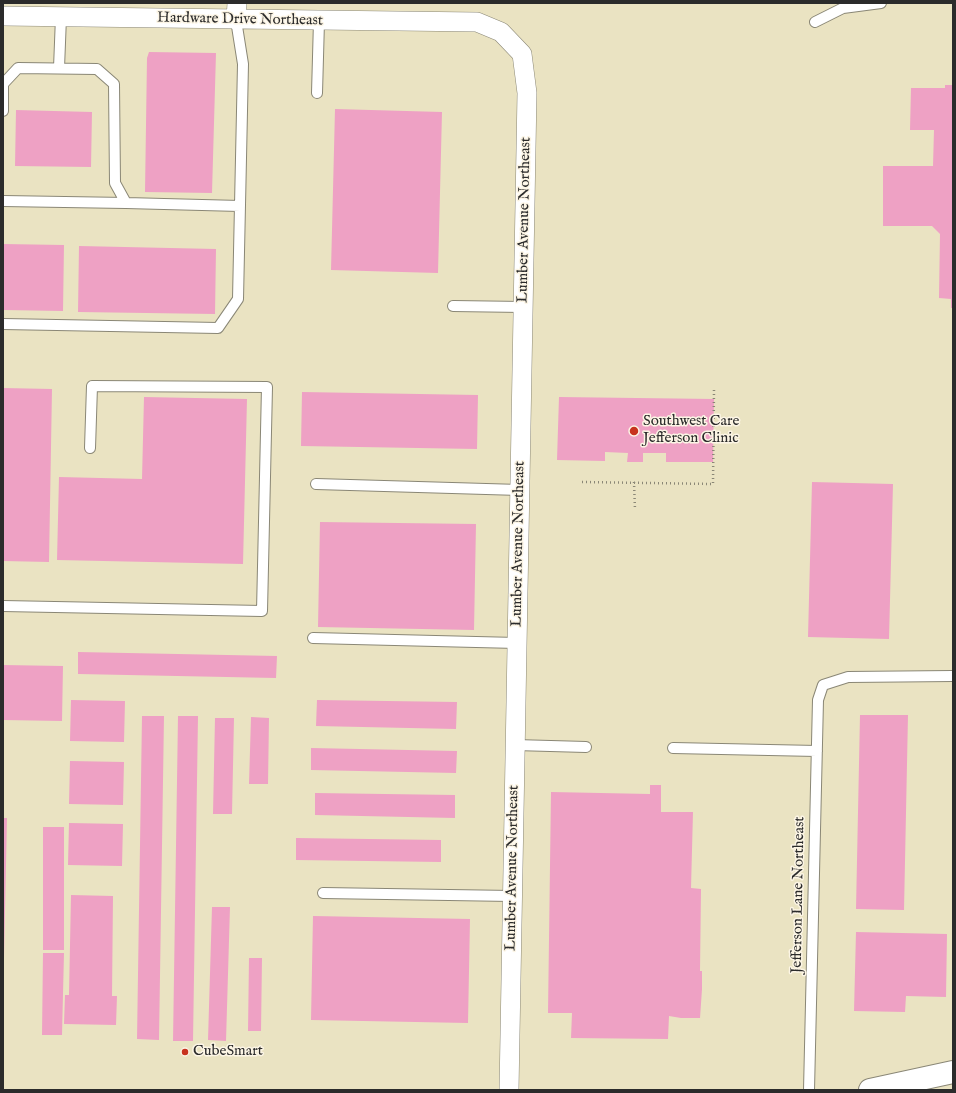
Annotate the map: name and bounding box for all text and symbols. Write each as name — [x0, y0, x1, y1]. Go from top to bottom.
street label: Hardware Drive Northeast — [157, 10, 323, 30]
street label: Lumber Avenue Northeast — [515, 137, 535, 303]
place label: Southwest Care Jefferson Clinic — [643, 413, 739, 448]
marker: Southwest Care Jefferson Clinic — [628, 425, 640, 437]
street label: Lumber Avenue Northeast — [509, 461, 529, 627]
street label: Lumber Avenue Northeast — [503, 785, 523, 951]
street label: Jefferson Lane Northeast — [789, 816, 809, 974]
place label: CubeSmart — [193, 1043, 263, 1061]
marker: CubeSmart — [180, 1047, 190, 1057]

